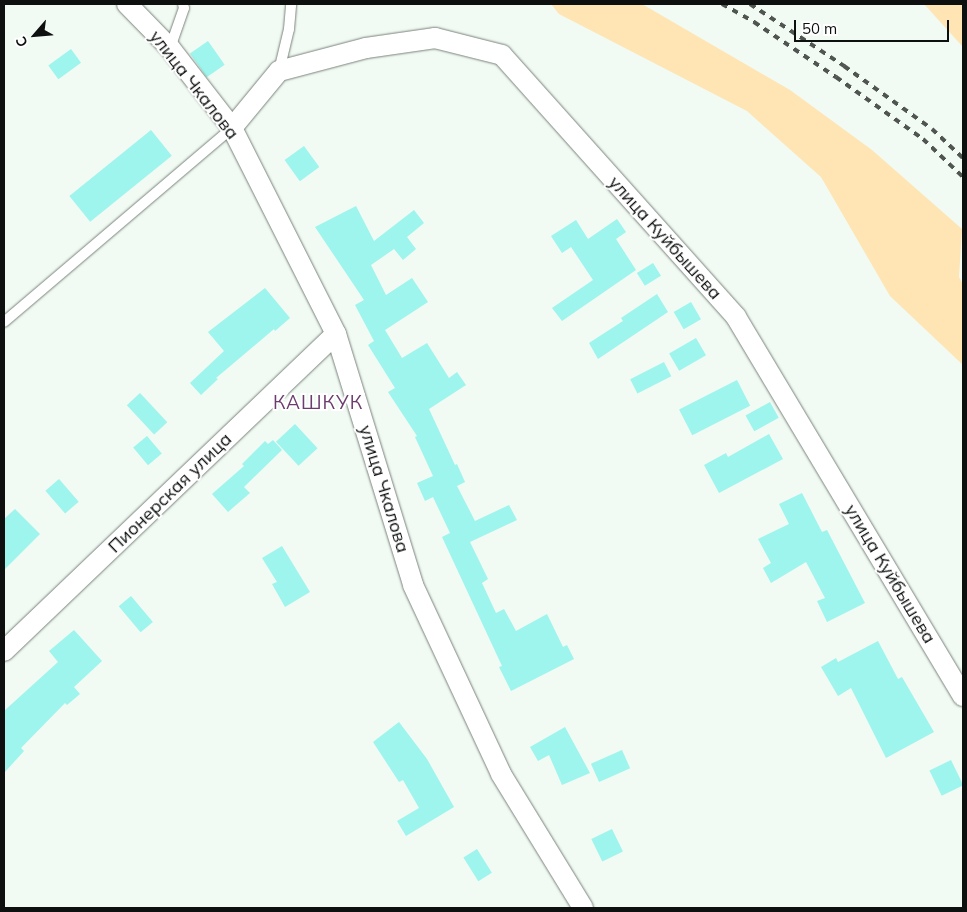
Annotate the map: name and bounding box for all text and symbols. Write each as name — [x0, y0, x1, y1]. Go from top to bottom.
north arrow — [10, 10, 60, 60]
scale bar — [797, 10, 952, 42]
text: 50 m — [802, 19, 837, 38]
street label: улица Чкалова — [145, 26, 243, 144]
text: С — [11, 33, 32, 50]
street label: улица Куйбышева — [604, 172, 726, 304]
district label: КАШКУК — [272, 392, 364, 414]
street label: улица Чкалова — [354, 423, 414, 555]
street label: Пионерская улица — [104, 428, 236, 558]
street label: улица Куйбышева — [840, 500, 940, 648]

